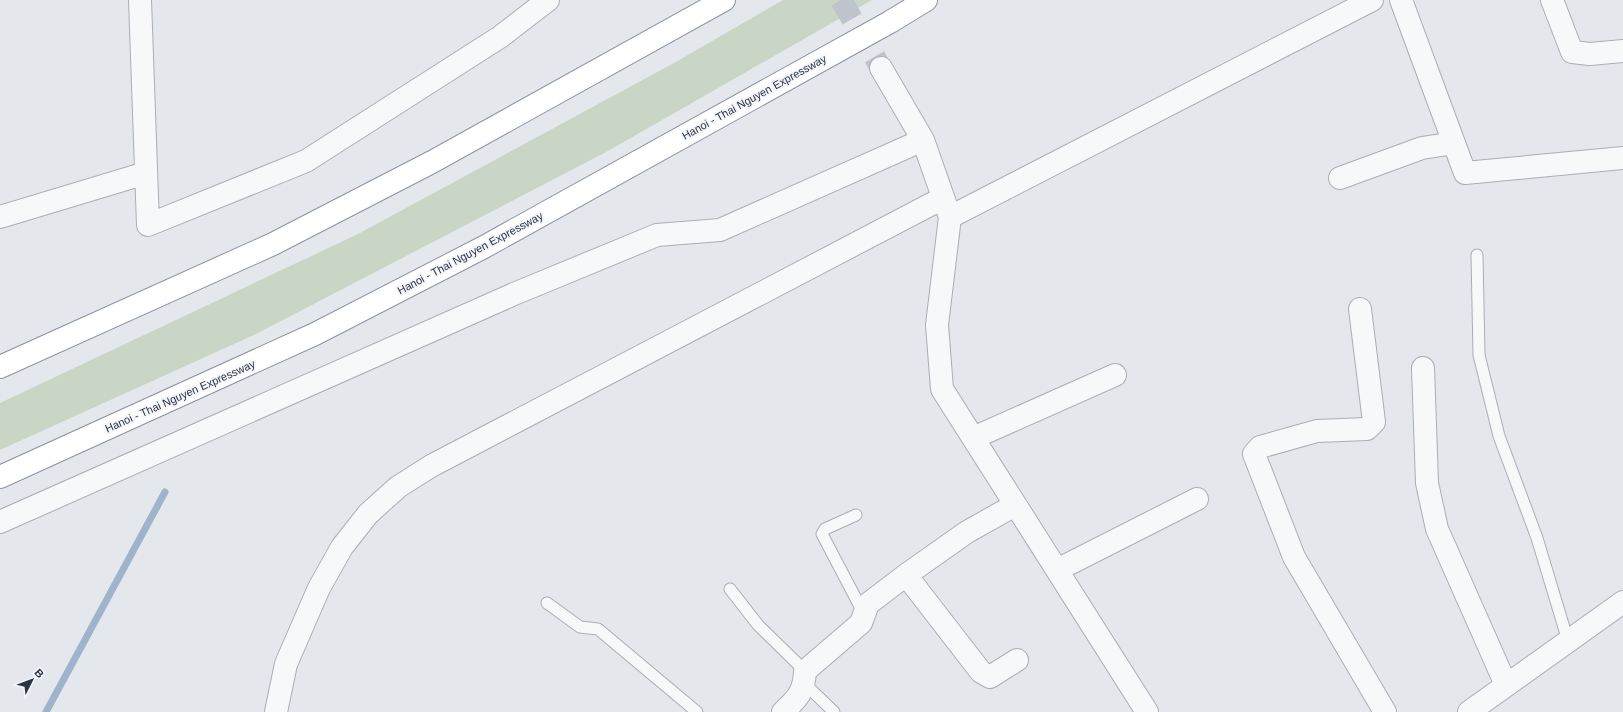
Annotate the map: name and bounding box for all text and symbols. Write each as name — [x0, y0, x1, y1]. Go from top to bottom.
street label: Hanoi - Thai Nguyen Expressway — [680, 52, 829, 142]
street label: Hanoi - Thai Nguyen Expressway — [395, 209, 545, 297]
street label: Hanoi - Thai Nguyen Expressway — [103, 357, 257, 435]
north arrow — [12, 660, 52, 700]
text: B — [32, 666, 47, 680]

